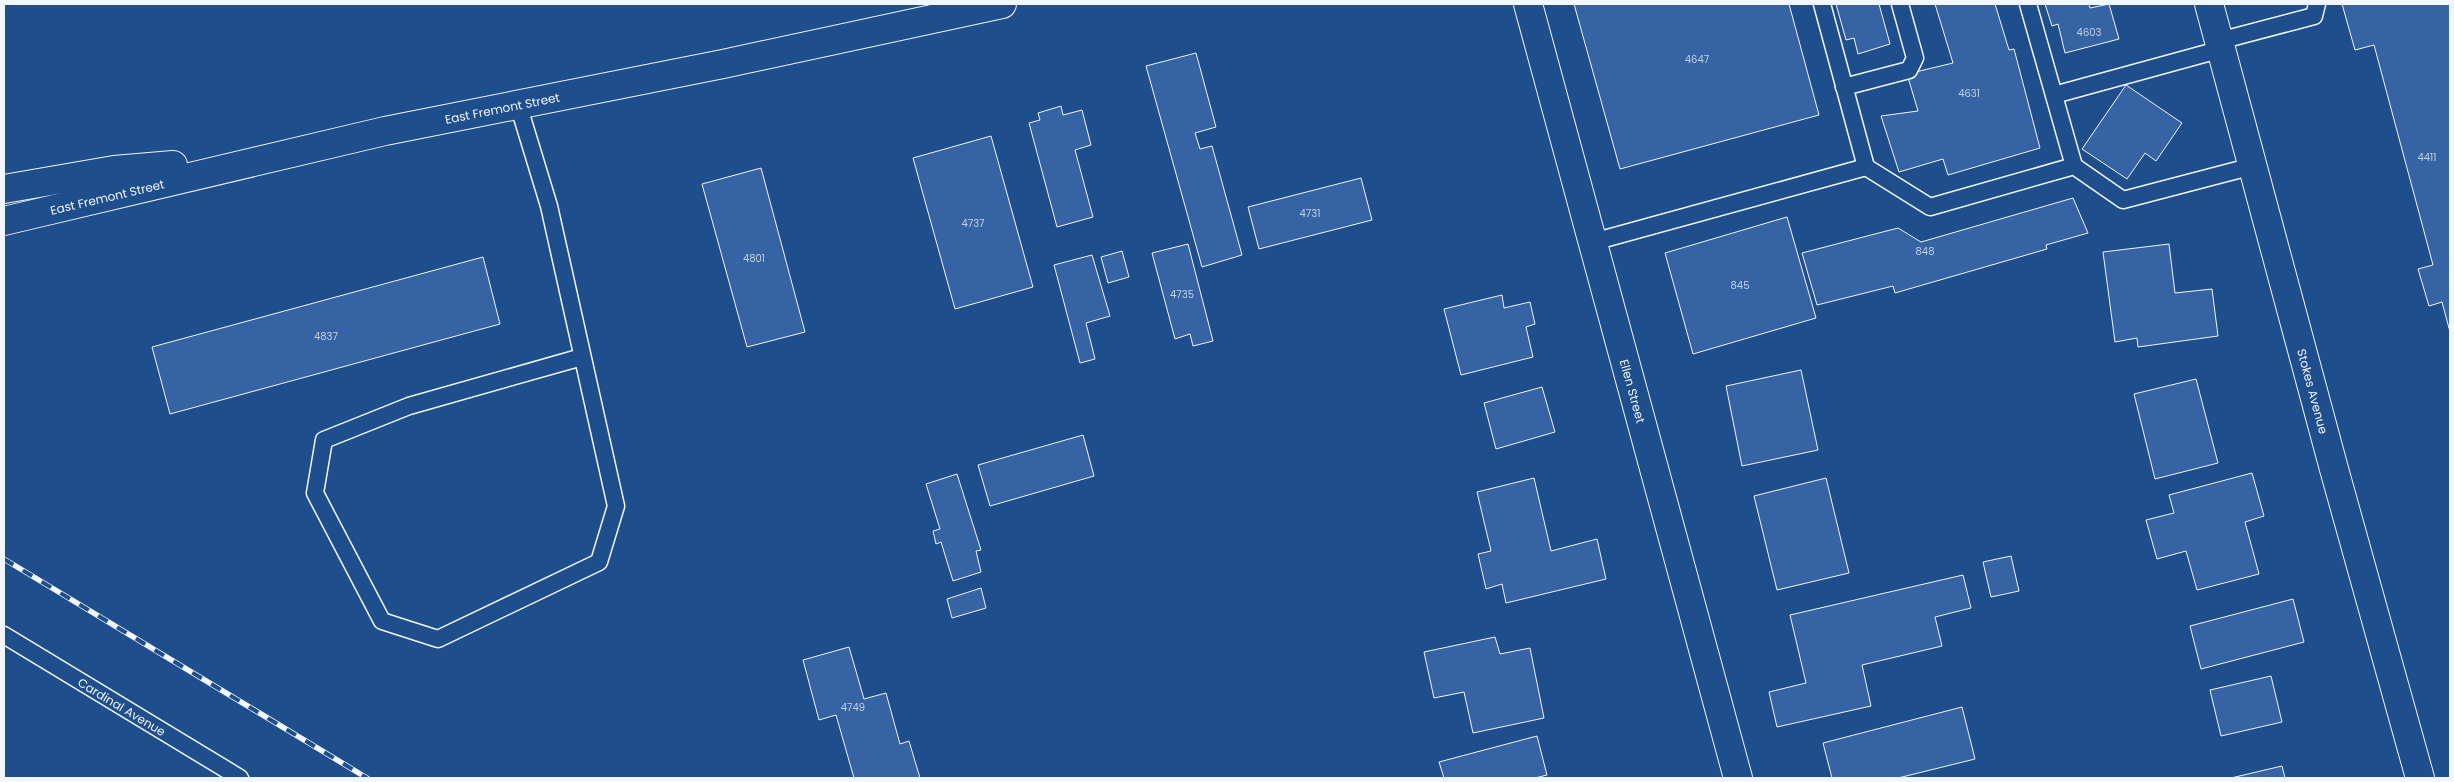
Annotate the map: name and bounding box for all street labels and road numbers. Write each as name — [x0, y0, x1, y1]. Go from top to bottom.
street label: East Fremont Street — [443, 88, 561, 127]
street label: East Fremont Street — [48, 175, 166, 218]
street label: Stokes Avenue — [2294, 347, 2333, 436]
street label: Ellen Street — [1616, 357, 1650, 425]
street label: Cardinal Avenue — [75, 673, 169, 740]

